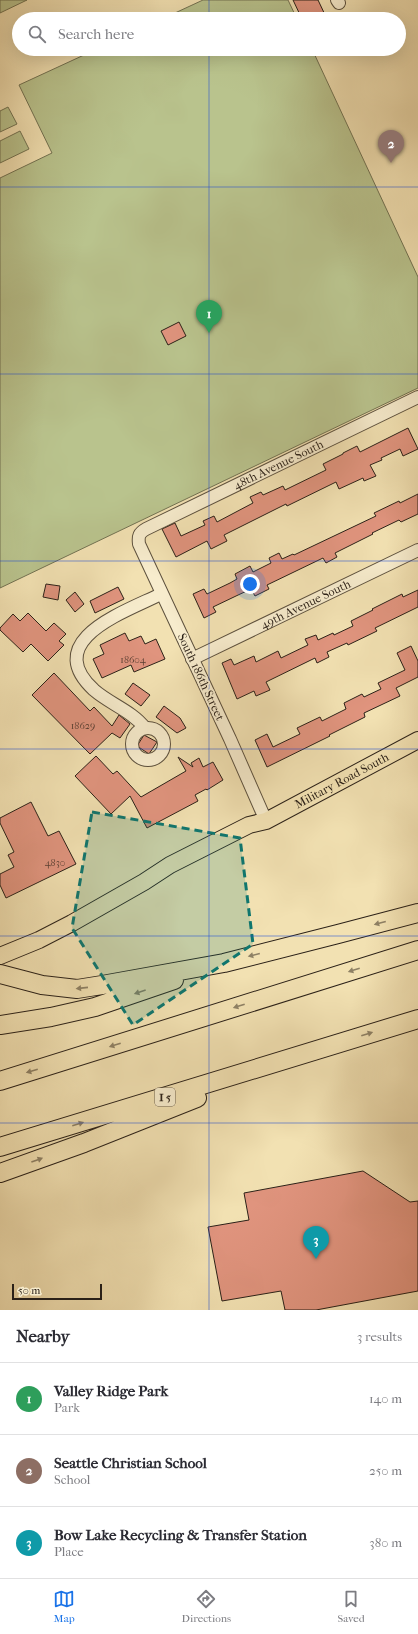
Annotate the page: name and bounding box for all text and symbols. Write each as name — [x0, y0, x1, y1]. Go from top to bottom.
search box — [12, 12, 406, 56]
icon: search — [26, 23, 48, 45]
text: Search here — [58, 25, 134, 43]
pin: 2 — [378, 130, 404, 163]
pin: 1 — [196, 300, 222, 333]
street label: 48th Avenue South — [231, 437, 326, 492]
your location — [240, 574, 260, 594]
street label: 49th Avenue South — [258, 576, 353, 632]
street label: South 186th Street — [175, 631, 228, 723]
house number: 18604 — [120, 654, 147, 666]
house number: 18629 — [71, 720, 95, 732]
street label: Military Road South — [292, 750, 391, 811]
house number: 4830 — [45, 857, 65, 869]
one-way arrow — [374, 920, 386, 926]
one-way arrow — [248, 952, 260, 958]
one-way arrow — [348, 967, 360, 973]
one-way arrow — [75, 984, 88, 991]
one-way arrow — [134, 989, 146, 995]
one-way arrow — [232, 1003, 244, 1009]
one-way arrow — [362, 1031, 374, 1037]
one-way arrow — [109, 1043, 121, 1049]
one-way arrow — [26, 1068, 38, 1074]
road number: I 5 — [155, 1088, 175, 1106]
one-way arrow — [72, 1121, 84, 1127]
one-way arrow — [31, 1156, 43, 1162]
pin: 3 — [303, 1226, 329, 1259]
scale bar — [12, 1282, 102, 1301]
text: 50 m — [18, 1284, 40, 1297]
text: Nearby — [16, 1326, 70, 1346]
text: 3 results — [357, 1329, 402, 1344]
text: Valley Ridge Park — [54, 1382, 168, 1400]
text: 1 — [27, 1391, 31, 1406]
text: 140 m — [369, 1391, 402, 1406]
text: Park — [54, 1400, 80, 1415]
text: Seattle Christian School — [54, 1454, 207, 1472]
text: 2 — [26, 1463, 32, 1478]
text: 250 m — [369, 1463, 402, 1478]
text: School — [54, 1472, 90, 1487]
text: Bow Lake Recycling & Transfer Station — [54, 1526, 307, 1544]
text: 3 — [26, 1535, 32, 1550]
text: 380 m — [369, 1535, 402, 1550]
text: Place — [54, 1544, 84, 1559]
tab: Map — [53, 1588, 75, 1625]
tab: Directions — [182, 1588, 231, 1625]
tab: Saved — [337, 1588, 365, 1625]

